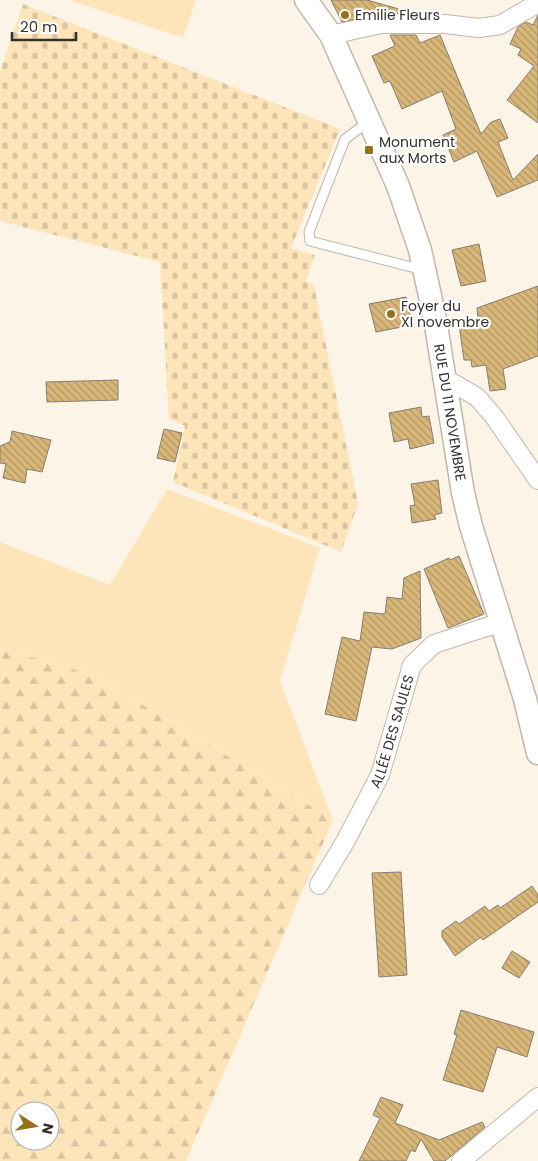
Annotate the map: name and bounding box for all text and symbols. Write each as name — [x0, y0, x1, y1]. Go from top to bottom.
place label: Emilie Fleurs — [355, 5, 440, 25]
marker: Emilie Fleurs — [339, 9, 351, 21]
scale bar — [12, 10, 76, 42]
text: 20 m — [20, 16, 58, 37]
place label: Monument aux Morts — [379, 132, 455, 168]
marker: Monument aux Morts — [363, 144, 375, 156]
place label: Foyer du XI novembre — [401, 296, 489, 332]
marker: Foyer du XI novembre — [385, 308, 397, 320]
street label: RUE DU 11 NOVEMBRE — [429, 342, 471, 482]
street label: ALLÉE DES SAULES — [365, 673, 419, 792]
north arrow — [10, 1101, 60, 1151]
text: N — [37, 1121, 59, 1136]

